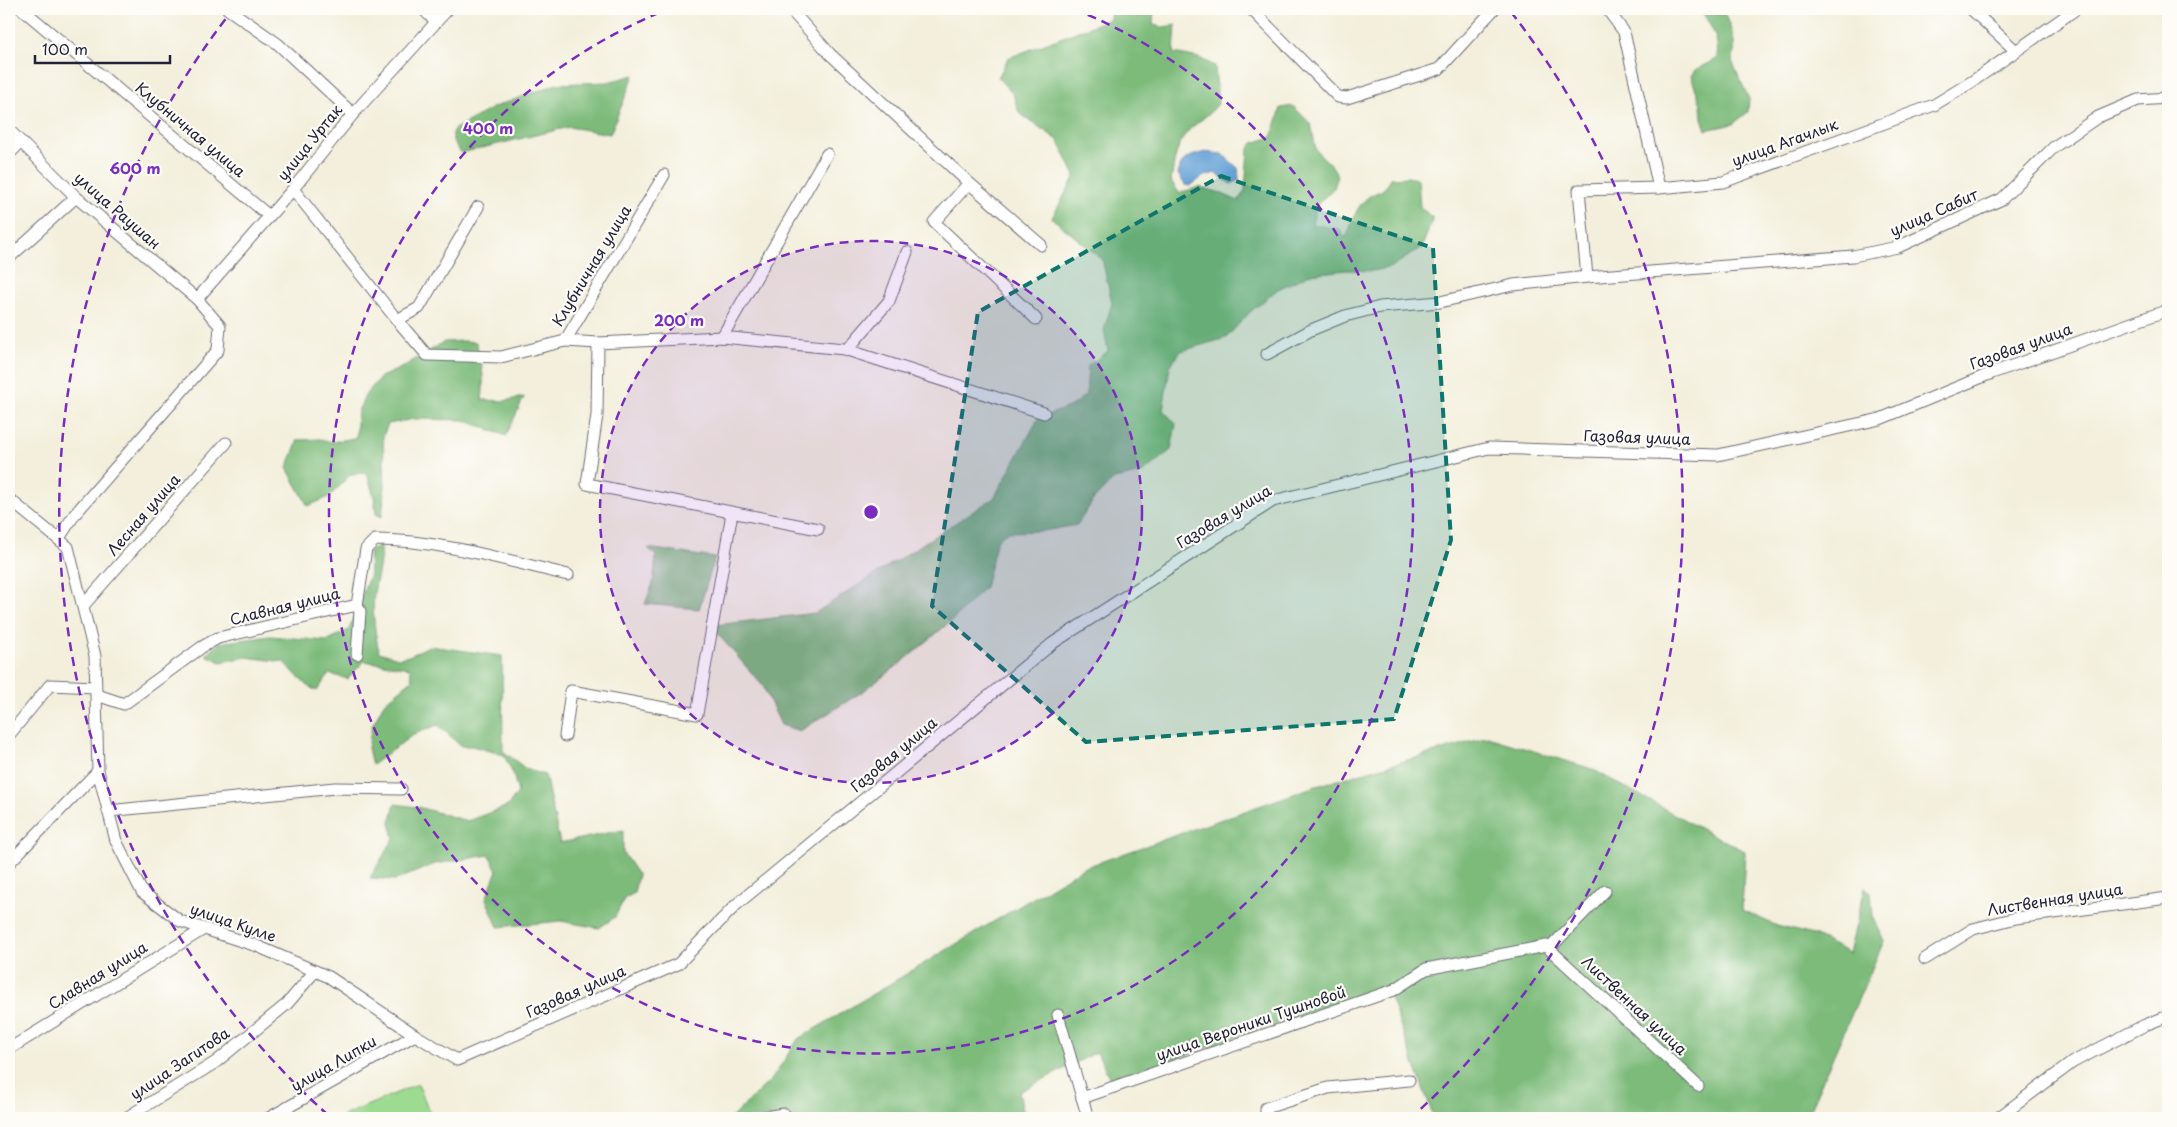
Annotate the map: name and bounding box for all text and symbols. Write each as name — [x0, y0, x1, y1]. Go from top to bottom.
scale bar — [35, 32, 170, 64]
text: 100 m — [42, 37, 88, 60]
street label: Клубничная улица — [131, 76, 252, 182]
street label: улица Уртак — [271, 99, 347, 185]
street label: улица Агачлык — [1728, 112, 1841, 171]
text: 400 m — [463, 116, 513, 139]
text: 600 m — [109, 156, 161, 179]
street label: улица Раушан — [70, 166, 166, 254]
street label: улица Сабит — [1886, 182, 1982, 241]
street label: Клубничная улица — [545, 200, 636, 330]
text: 200 m — [654, 308, 704, 331]
street label: Газовая улица — [1966, 316, 2075, 375]
street label: Газовая улица — [1583, 423, 1692, 450]
street label: Лесная улица — [101, 468, 185, 560]
street label: Газовая улица — [1171, 478, 1276, 553]
centre of rings — [862, 503, 880, 521]
street label: Славная улица — [227, 581, 343, 630]
street label: Газовая улица — [845, 710, 942, 797]
street label: Лиственная улица — [1985, 876, 2125, 921]
street label: улица Кулле — [187, 896, 280, 947]
street label: Славная улица — [43, 935, 152, 1014]
street label: Лиственная улица — [1577, 950, 1693, 1060]
street label: Газовая улица — [522, 958, 630, 1023]
street label: улица Вероники Тушновой — [1153, 979, 1348, 1066]
street label: улица Загитова — [125, 1020, 234, 1105]
street label: улица Липки — [286, 1029, 380, 1097]

